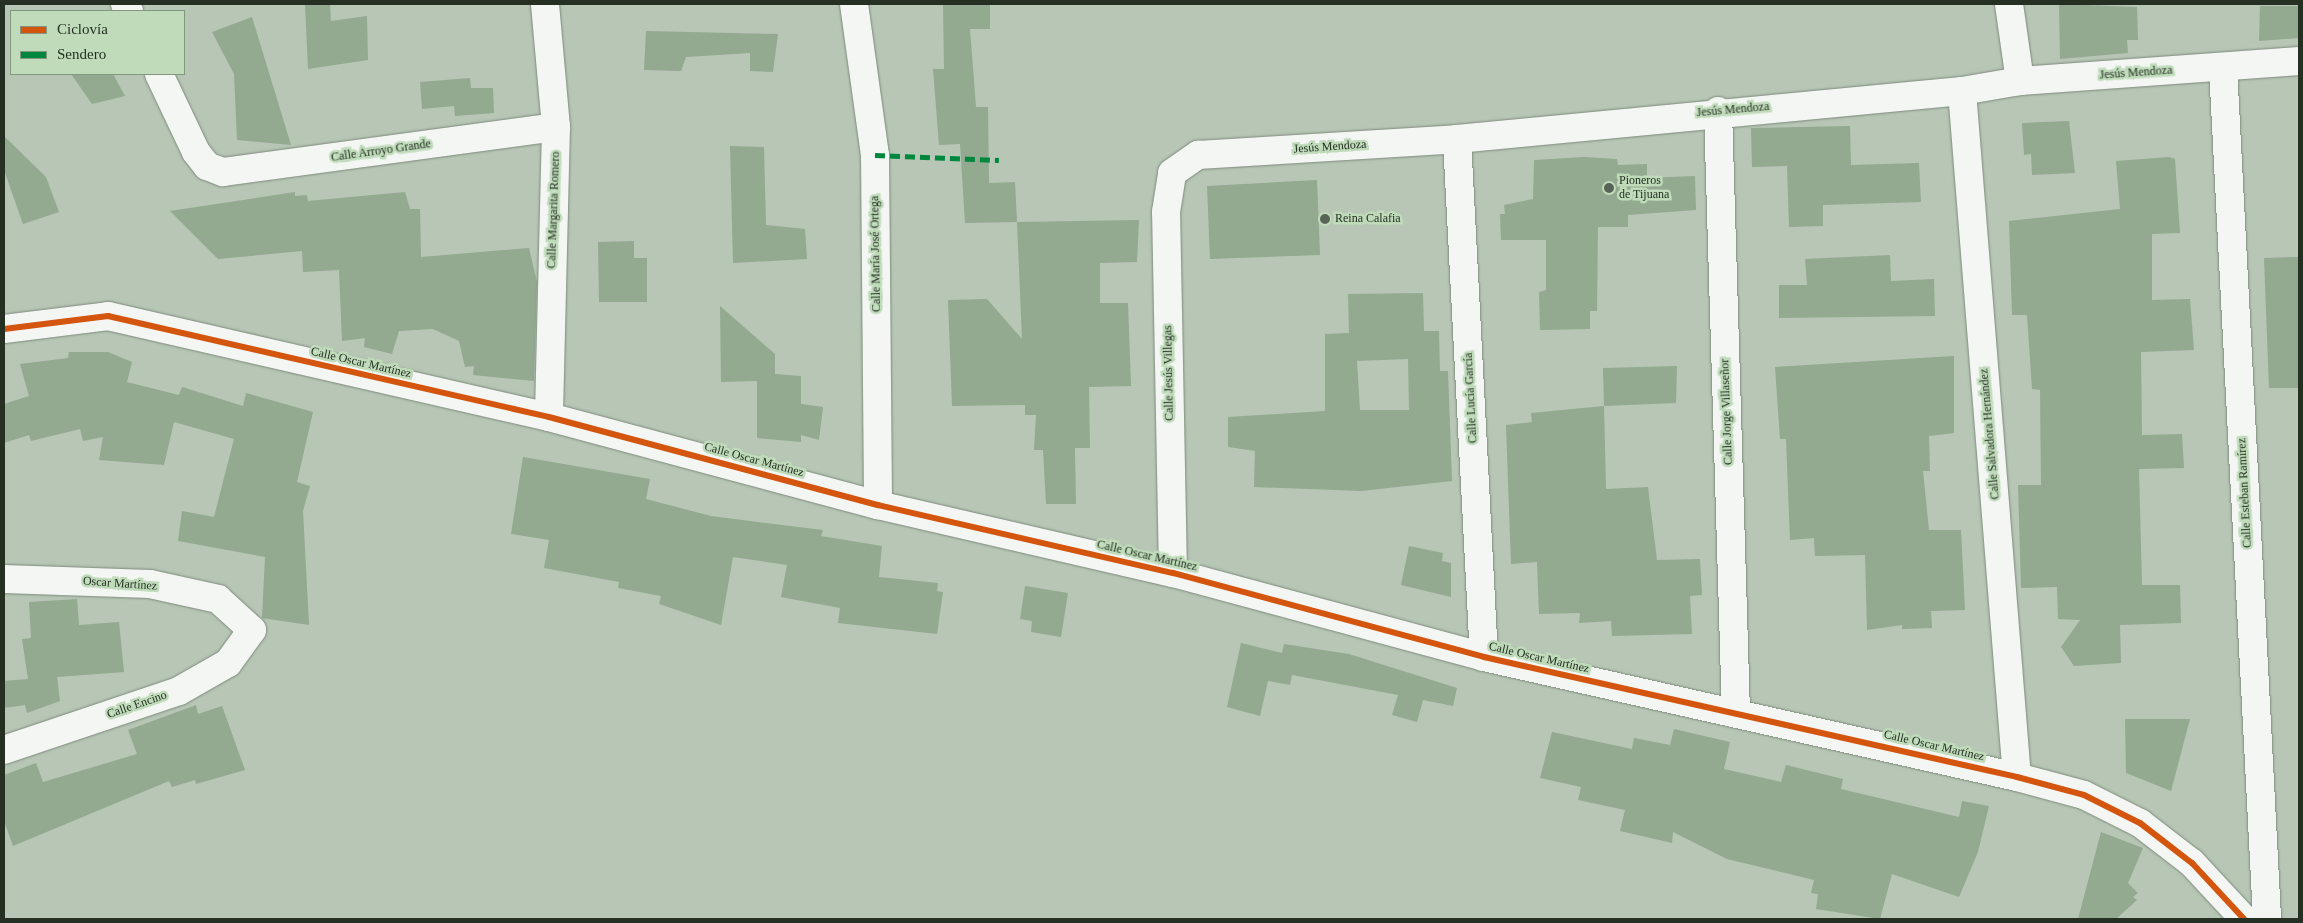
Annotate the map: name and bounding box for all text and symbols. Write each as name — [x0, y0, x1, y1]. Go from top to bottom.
legend — [10, 10, 185, 75]
text: Ciclovía — [57, 21, 108, 37]
text: Sendero — [57, 46, 106, 62]
street label: Jesús Mendoza — [2099, 63, 2173, 83]
street label: Jesús Mendoza — [1696, 100, 1770, 120]
street label: Calle Arroyo Grande — [330, 137, 432, 165]
street label: Jesús Mendoza — [1293, 137, 1367, 157]
street label: Calle Margarita Romero — [545, 151, 563, 269]
place label: Pioneros de Tijuana — [1619, 174, 1670, 202]
marker: Pioneros de Tijuana — [1603, 182, 1615, 194]
street label: Calle María José Ortega — [868, 196, 884, 312]
place label: Reina Calafia — [1335, 212, 1401, 226]
marker: Reina Calafia — [1319, 213, 1331, 225]
street label: Calle Jesús Villegas — [1161, 325, 1177, 421]
street label: Calle Oscar Martínez — [309, 344, 413, 382]
street label: Calle Lucía García — [1461, 352, 1481, 444]
street label: Calle Jorge Villaseñor — [1718, 359, 1736, 465]
street label: Calle Salvadora Hernández — [1977, 368, 2003, 500]
street label: Calle Esteban Ramírez — [2235, 438, 2255, 548]
street label: Calle Oscar Martínez — [703, 440, 805, 480]
street label: Calle Oscar Martínez — [1095, 537, 1199, 575]
street label: Oscar Martínez — [82, 574, 158, 594]
street label: Calle Oscar Martínez — [1487, 639, 1591, 677]
street label: Calle Encino — [105, 688, 169, 722]
street label: Calle Oscar Martínez — [1882, 727, 1986, 765]

